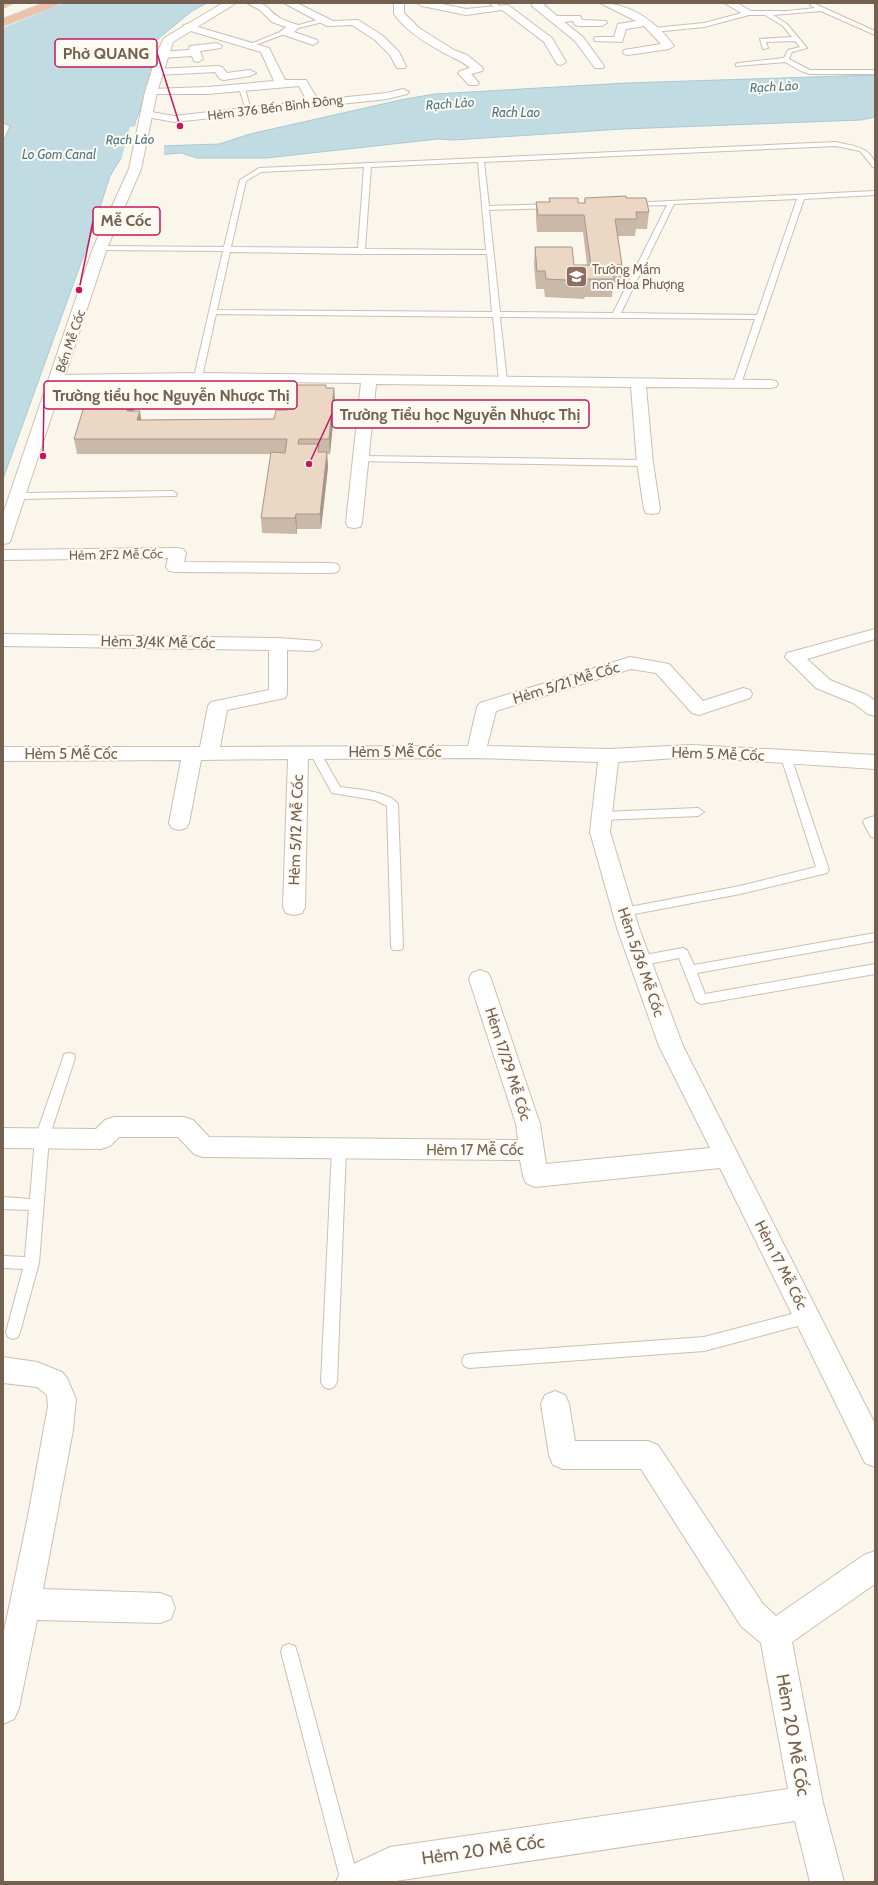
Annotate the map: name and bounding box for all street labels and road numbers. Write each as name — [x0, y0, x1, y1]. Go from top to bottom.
street label: Hẻm 376 Bến Bình Đông — [206, 91, 344, 123]
street label: Bến Mễ Cốc — [52, 307, 88, 375]
street label: Hẻm 2F2 Mễ Cốc — [69, 545, 163, 563]
street label: Hẻm 3/4K Mễ Cốc — [101, 632, 216, 652]
street label: Hẻm 5/21 Mễ Cốc — [510, 658, 622, 708]
street label: Hẻm 5 Mễ Cốc — [348, 743, 442, 761]
street label: Hẻm 5 Mễ Cốc — [671, 743, 765, 765]
street label: Hẻm 5 Mễ Cốc — [24, 745, 118, 763]
street label: Hẻm 5/12 Mễ Cốc — [285, 774, 307, 886]
street label: Hẻm 5/36 Mễ Cốc — [614, 905, 668, 1019]
street label: Hẻm 17/29 Mễ Cốc — [481, 1005, 535, 1123]
street label: Hẻm 17 Mễ Cốc — [426, 1141, 524, 1159]
street label: Hẻm 17 Mễ Cốc — [751, 1217, 811, 1313]
street label: Hẻm 20 Mễ Cốc — [771, 1672, 815, 1798]
street label: Hẻm 20 Mễ Cốc — [420, 1830, 546, 1870]

